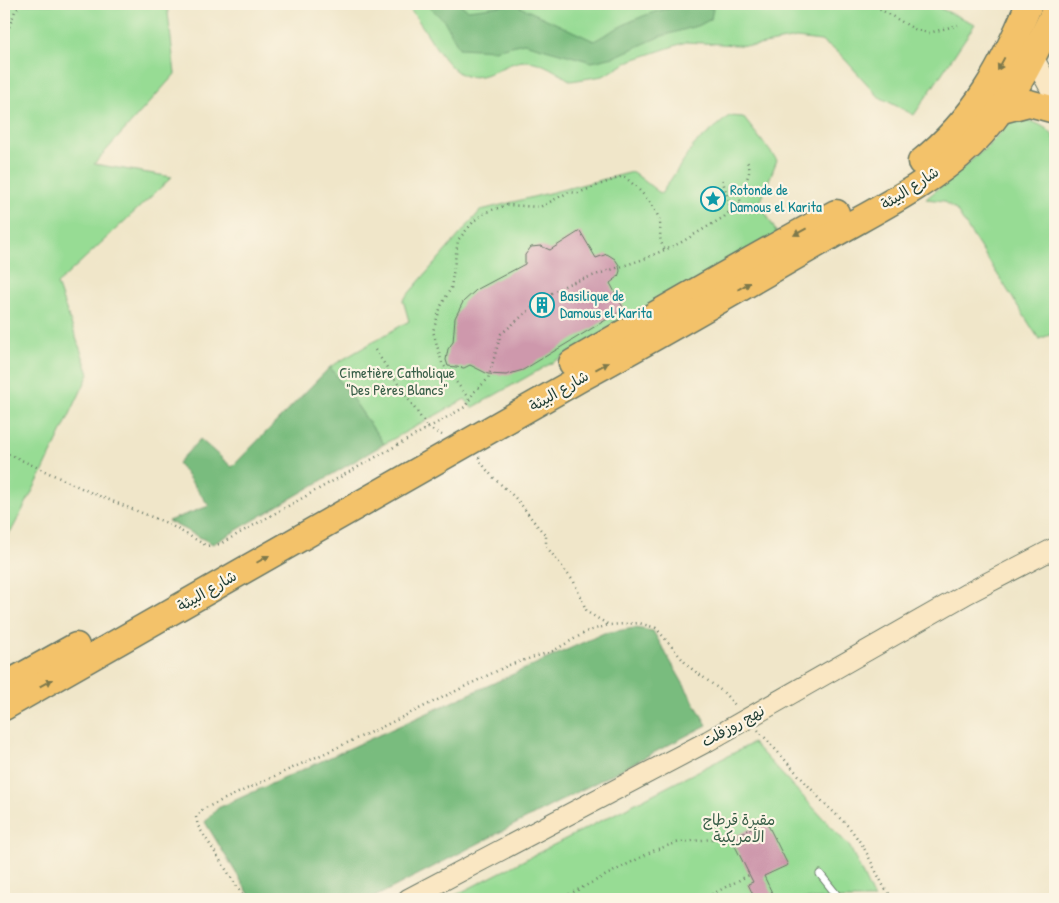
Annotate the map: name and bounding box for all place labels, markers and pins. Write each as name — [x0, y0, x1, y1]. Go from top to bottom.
place label: Rotonde de Damous el Karita — [730, 179, 822, 217]
place icon: Rotonde de Damous el Karita — [700, 186, 726, 212]
place label: Basilique de Damous el Karita — [560, 285, 652, 323]
building icon: Basilique de Damous el Karita — [529, 292, 555, 318]

